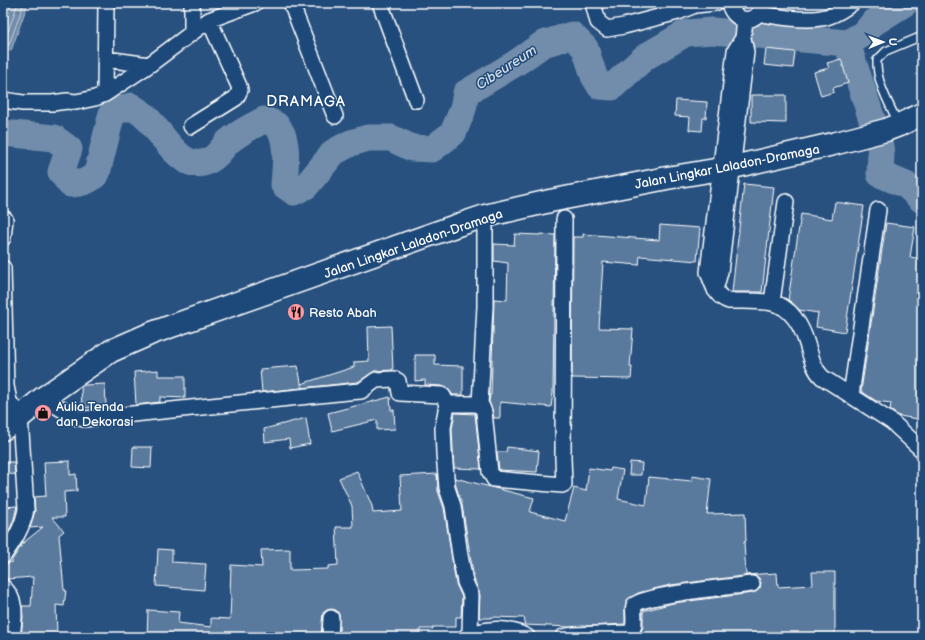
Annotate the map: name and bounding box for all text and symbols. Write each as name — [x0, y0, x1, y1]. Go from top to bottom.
north arrow — [863, 22, 903, 62]
text: U — [886, 38, 899, 46]
water label: Cibeureum — [473, 41, 540, 93]
district label: DRAMAGA — [266, 92, 346, 111]
street label: Jalan Lingkar Laladon-Dramaga — [634, 141, 821, 193]
street label: Jalan Lingkar Laladon-Dramaga — [322, 206, 505, 282]
restaurant icon: Resto Abah — [286, 302, 306, 322]
place label: Resto Abah — [309, 305, 377, 321]
place label: Aulia Tenda dan Dekorasi — [56, 399, 133, 430]
shop icon: Aulia Tenda dan Dekorasi — [33, 403, 53, 423]

